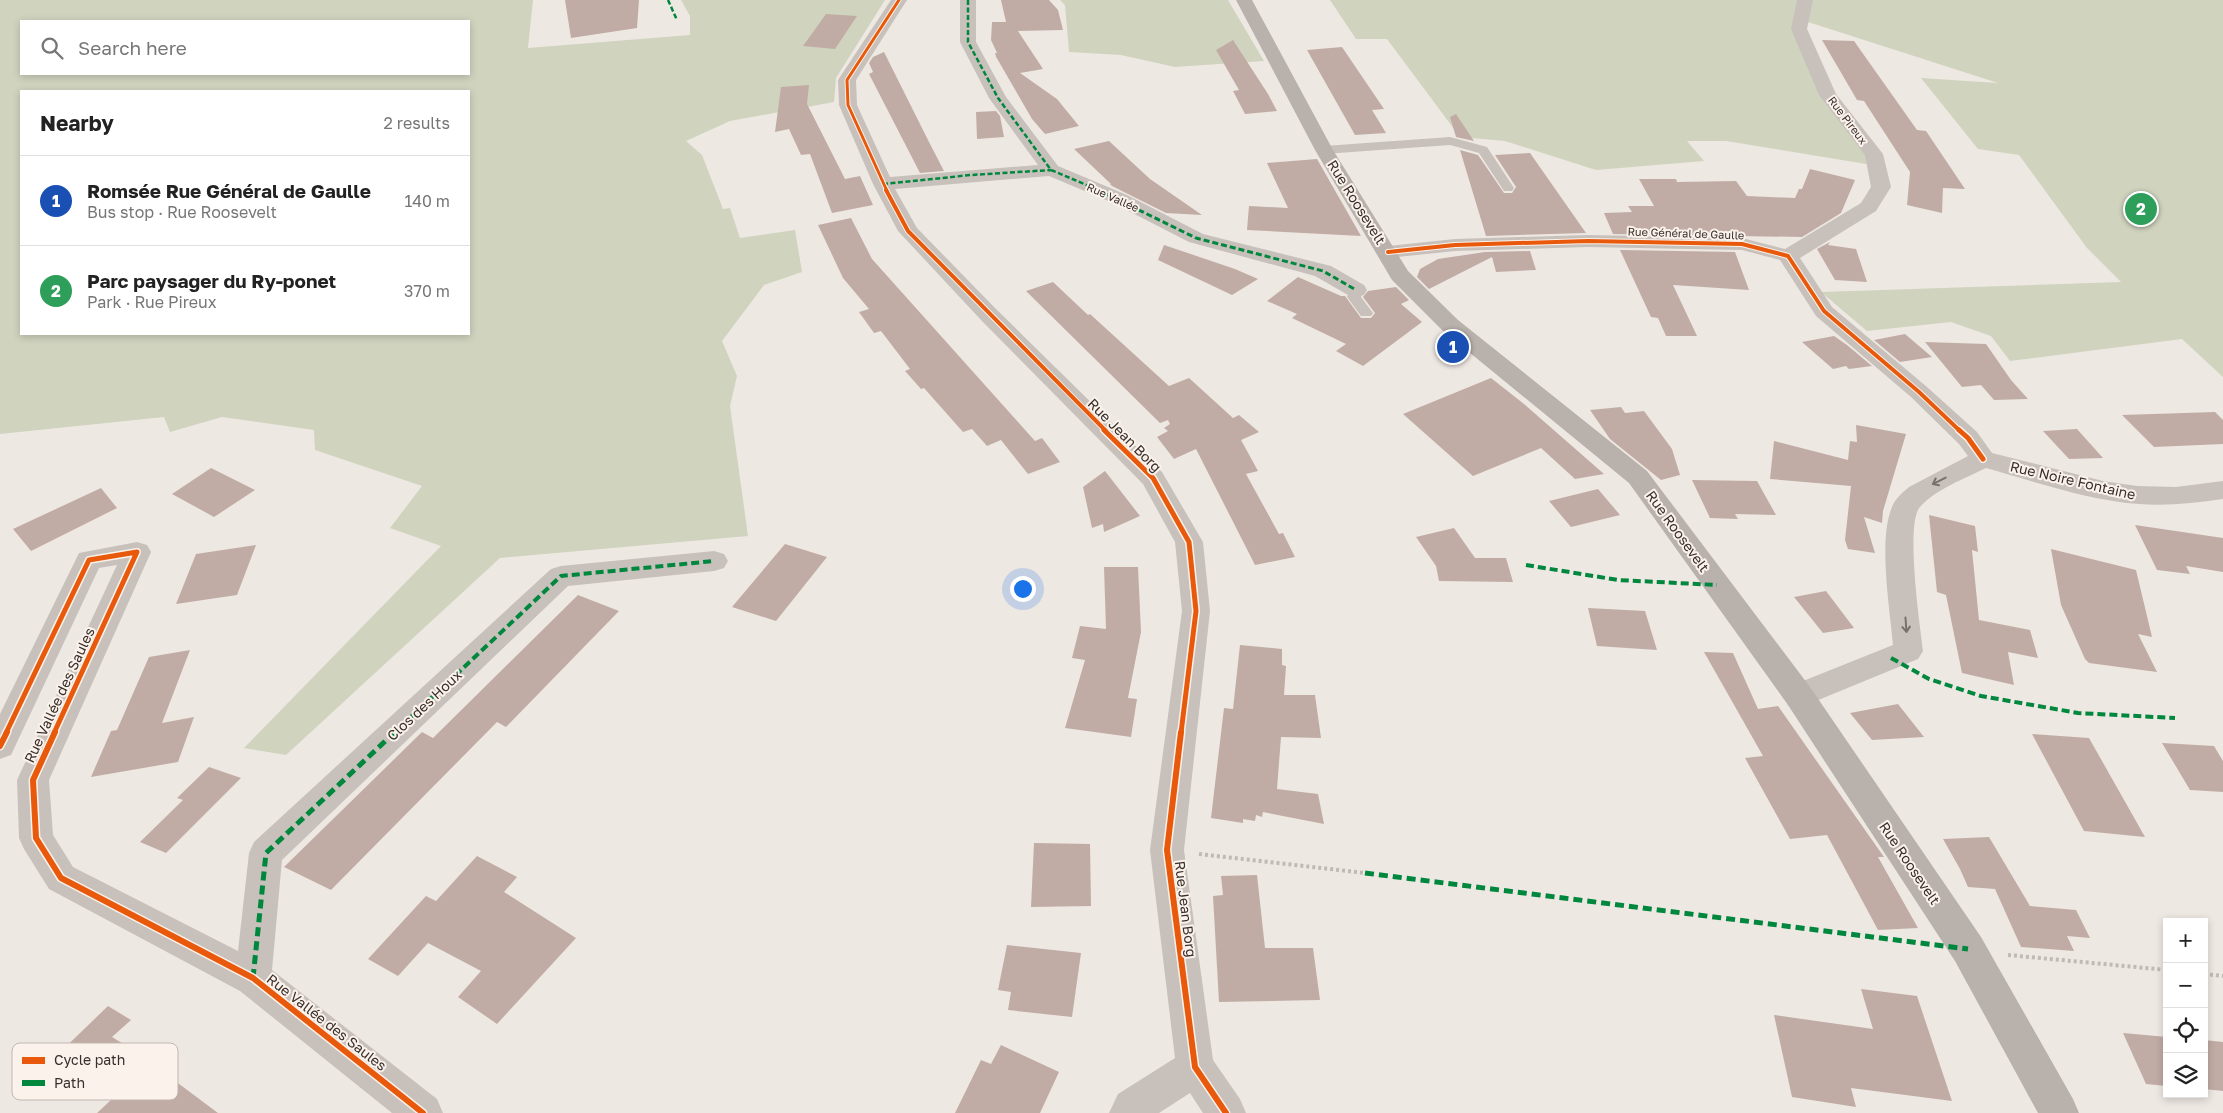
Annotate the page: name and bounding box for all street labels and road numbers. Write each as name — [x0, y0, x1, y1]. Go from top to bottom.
street label: Rue Pireux — [1826, 94, 1870, 146]
street label: Rue Roosevelt — [1324, 157, 1390, 247]
street label: Rue Vallée — [1085, 180, 1141, 214]
street label: Rue Général de Gaulle — [1627, 224, 1745, 242]
street label: Rue Jean Borg — [1085, 395, 1165, 475]
street label: Rue Noire Fontaine — [2009, 457, 2137, 503]
street label: Rue Roosevelt — [1643, 487, 1713, 575]
street label: Rue Vallée des Saules — [20, 625, 98, 765]
street label: Clos des Houx — [383, 666, 465, 744]
street label: Rue Roosevelt — [1876, 818, 1944, 908]
street label: Rue Jean Borg — [1172, 860, 1200, 958]
street label: Rue Vallée des Saules — [264, 970, 390, 1074]

